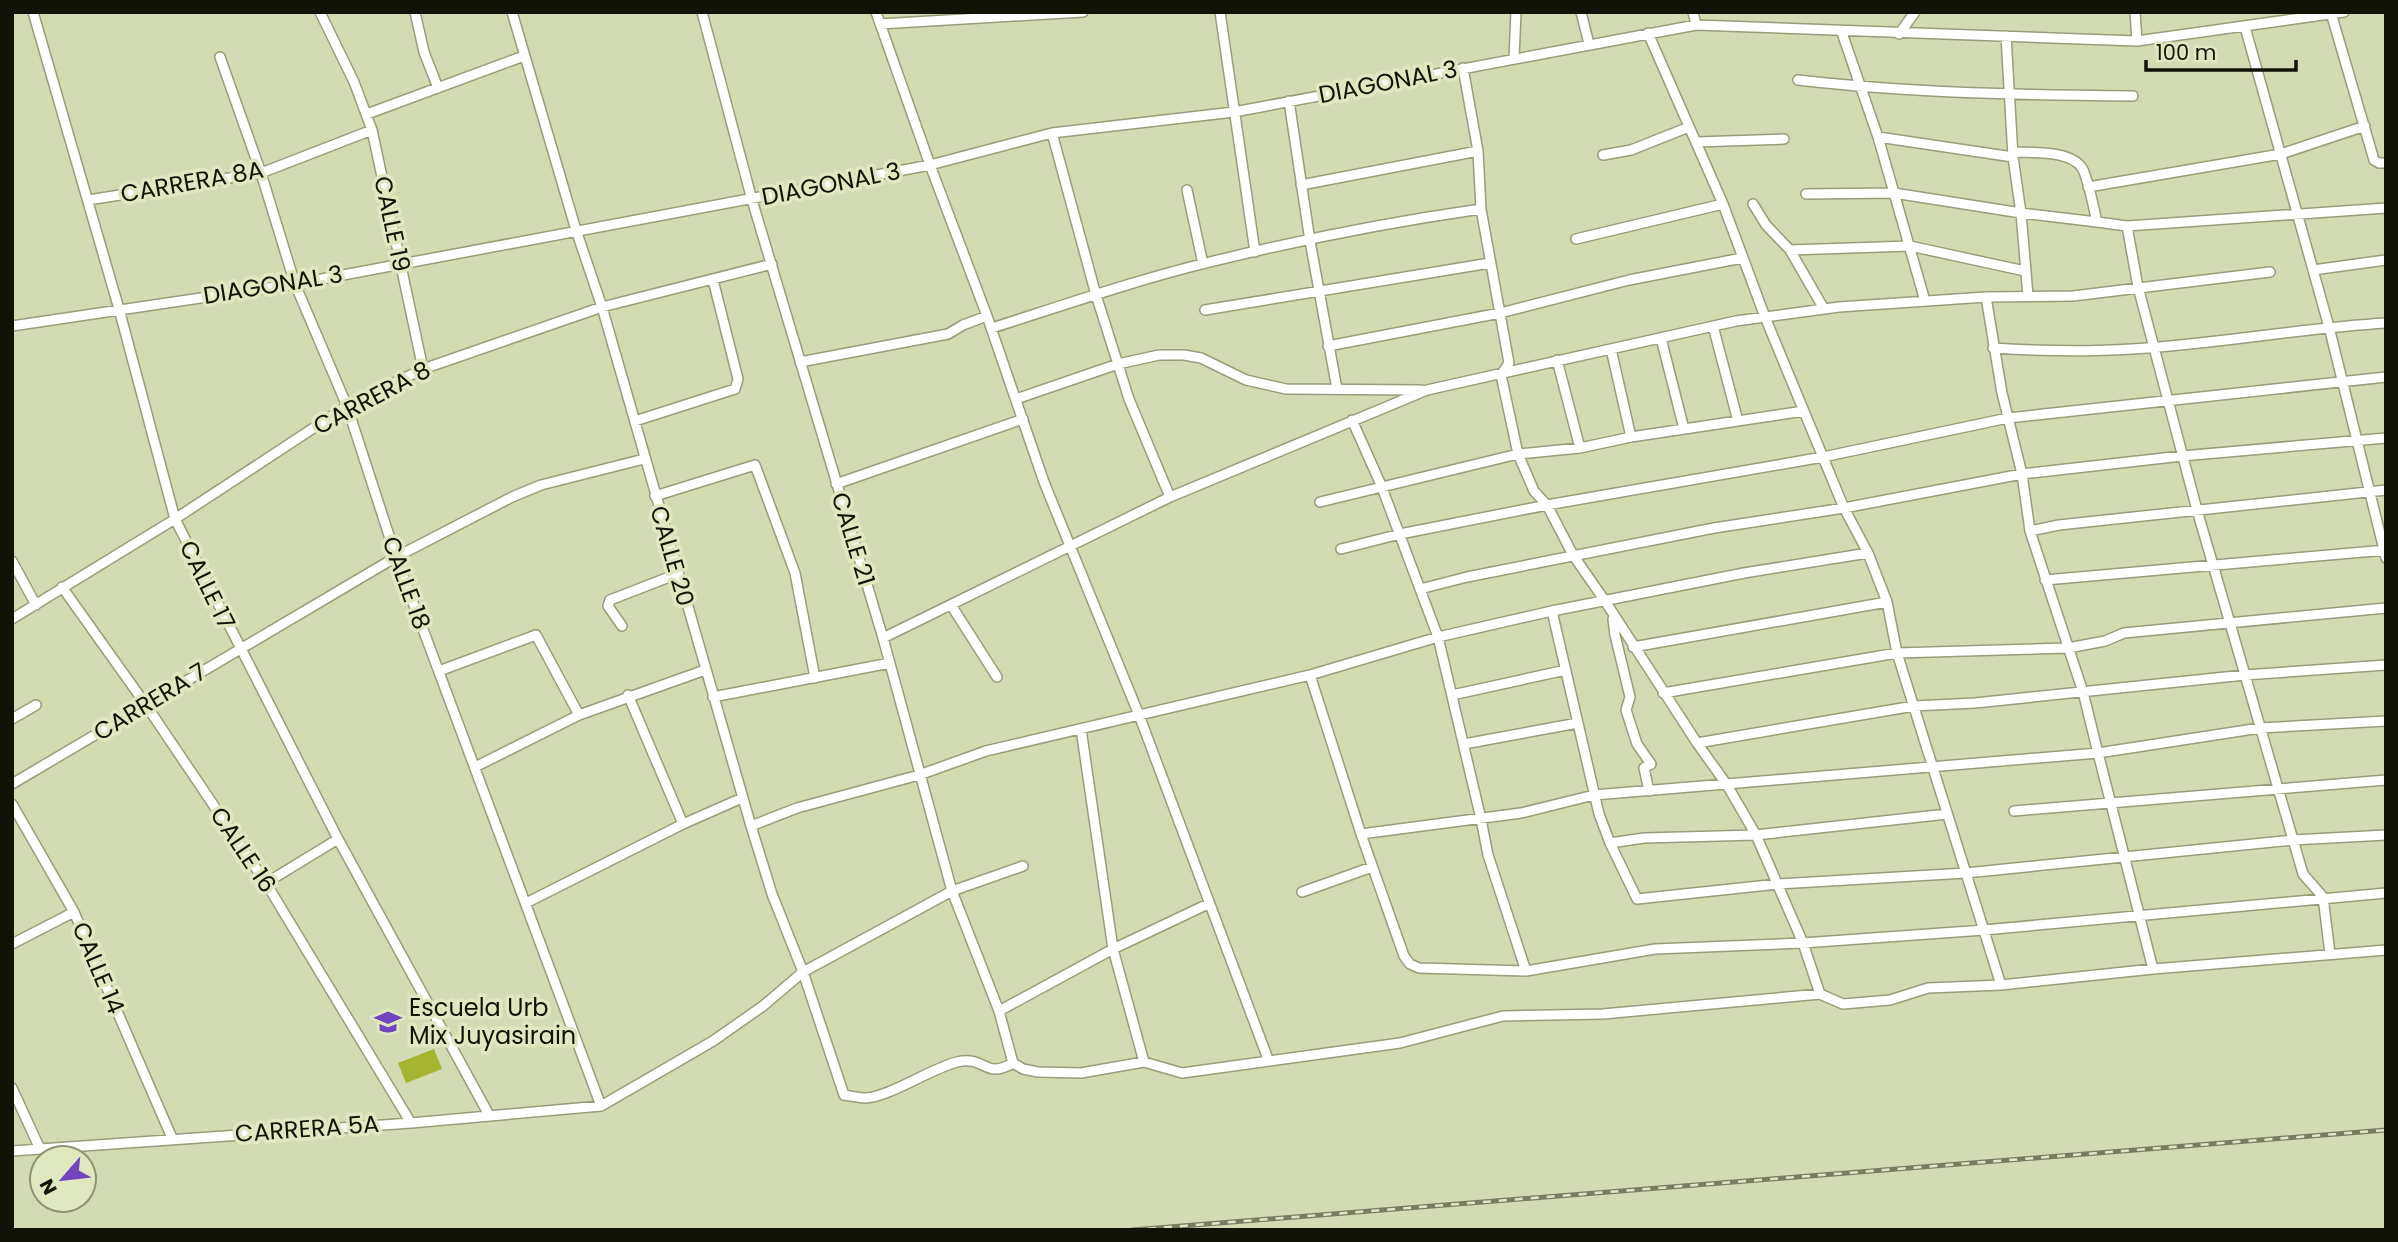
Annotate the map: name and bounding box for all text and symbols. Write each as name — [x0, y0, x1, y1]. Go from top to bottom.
scale bar — [2146, 28, 2296, 72]
text: 100 m — [2156, 38, 2216, 67]
street label: DIAGONAL 3 — [1316, 52, 1460, 111]
street label: CARRERA 8A — [118, 153, 266, 210]
street label: DIAGONAL 3 — [759, 154, 903, 213]
street label: CALLE 19 — [366, 173, 419, 275]
street label: DIAGONAL 3 — [201, 257, 345, 312]
street label: CARRERA 8 — [307, 353, 436, 442]
street label: CALLE 21 — [824, 488, 883, 589]
street label: CALLE 20 — [642, 502, 703, 610]
street label: CALLE 18 — [374, 532, 439, 634]
street label: CALLE 17 — [172, 535, 243, 635]
street label: CARRERA 7 — [87, 655, 212, 748]
street label: CALLE 16 — [203, 800, 284, 899]
street label: CALLE 14 — [64, 917, 133, 1019]
place label: Escuela Urb Mix Juyasirain — [409, 991, 576, 1052]
school or university icon: Escuela Urb Mix Juyasirain — [373, 1007, 403, 1037]
street label: CARRERA 5A — [234, 1107, 380, 1150]
north arrow — [28, 1144, 98, 1214]
text: N — [33, 1174, 64, 1199]

